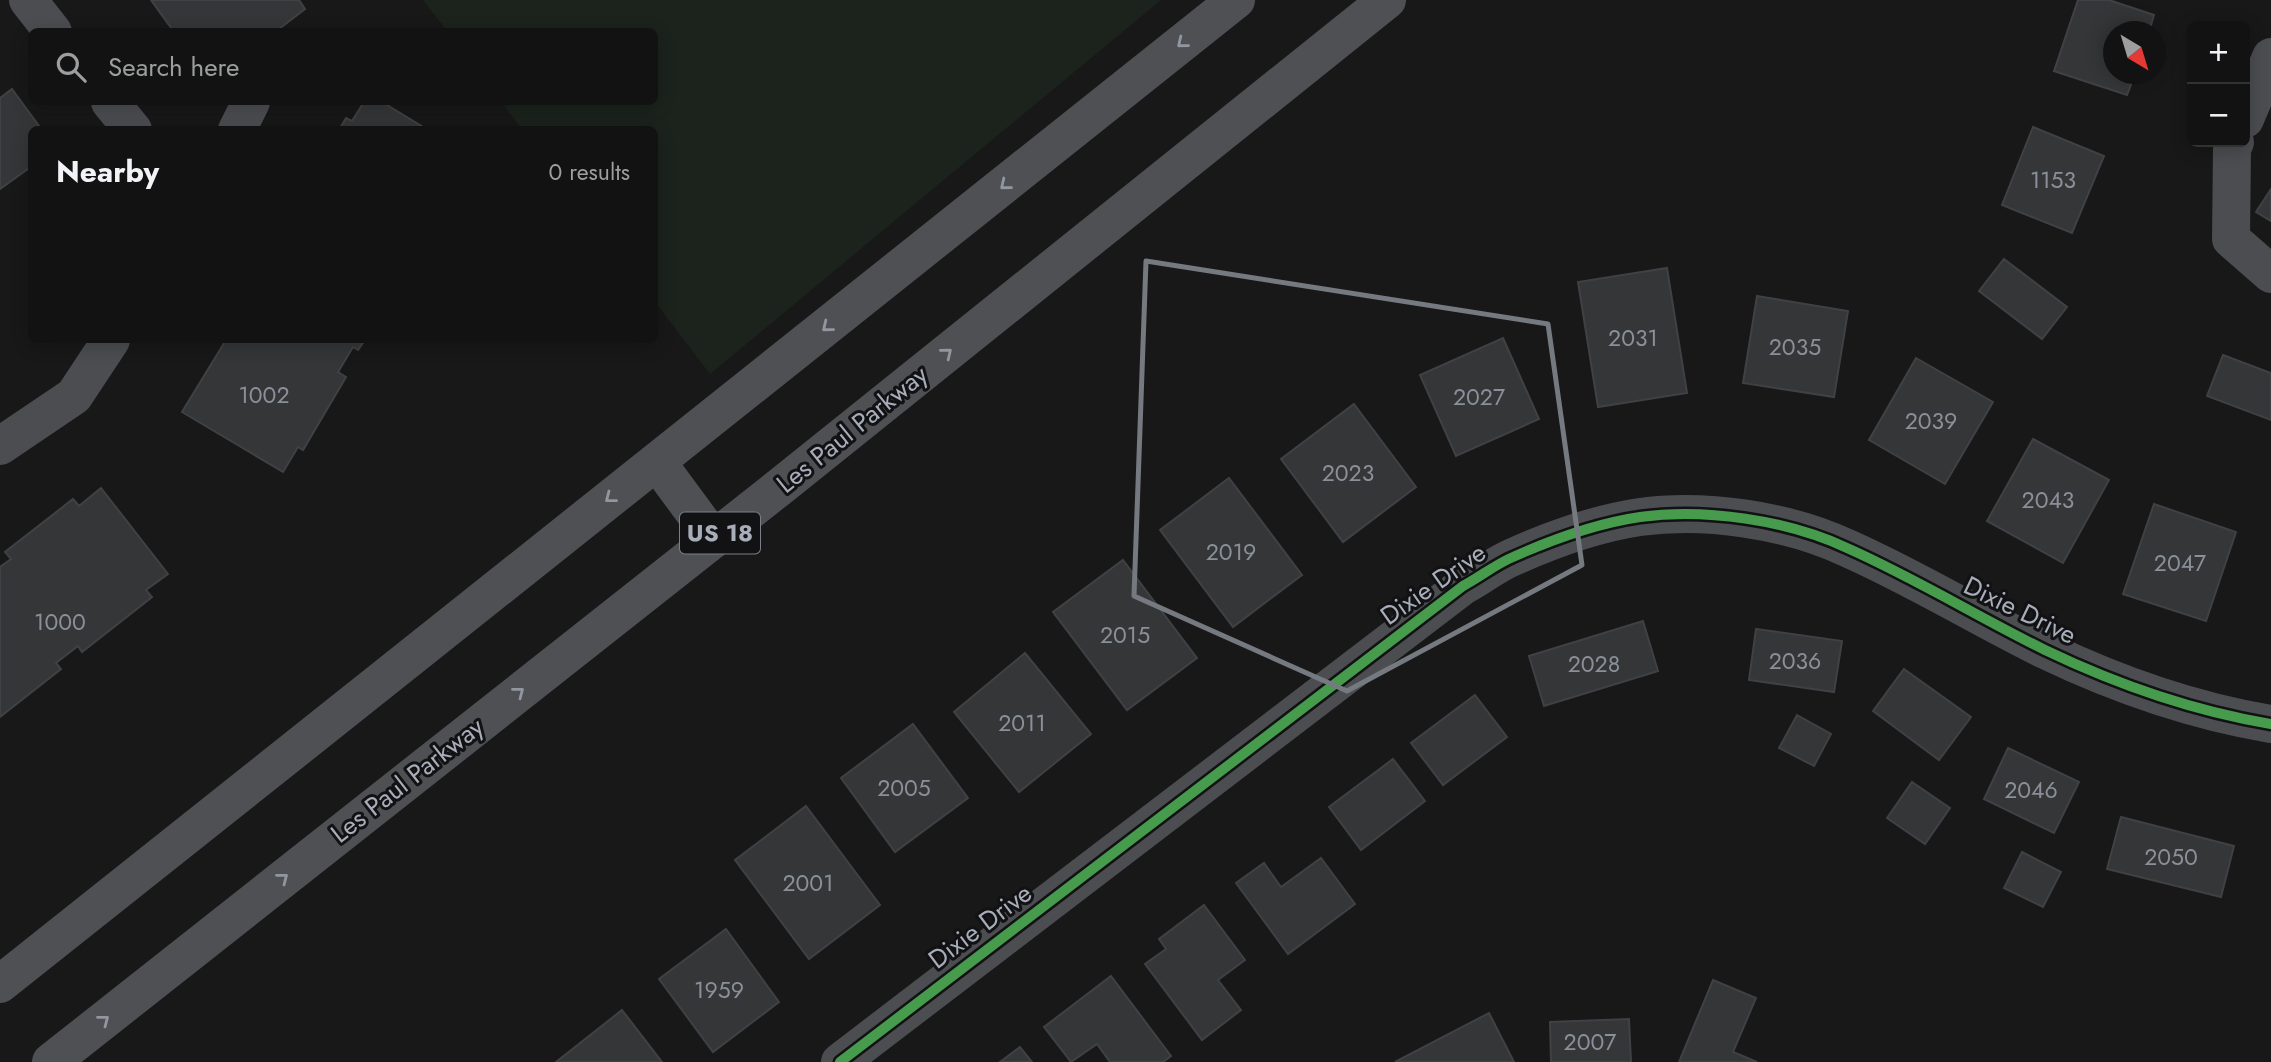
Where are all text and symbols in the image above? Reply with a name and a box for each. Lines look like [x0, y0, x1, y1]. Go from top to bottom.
north arrow [2103, 21, 2166, 84]
map controls [2187, 21, 2250, 147]
button: + [2187, 21, 2250, 84]
search box [28, 28, 658, 105]
one-way arrow [1178, 34, 1190, 47]
icon: search [52, 48, 90, 86]
text: Search here [108, 48, 240, 86]
button: − [2187, 84, 2250, 147]
text: Nearby [56, 150, 159, 193]
text: 0 results [548, 155, 630, 189]
house number: 1153 [2030, 163, 2076, 197]
one-way arrow [1000, 177, 1013, 189]
one-way arrow [823, 319, 836, 331]
house number: 2031 [1608, 321, 1658, 355]
house number: 2035 [1769, 330, 1821, 364]
one-way arrow [938, 349, 951, 361]
street label: Les Paul Parkway [768, 356, 936, 502]
house number: 1002 [238, 378, 290, 412]
house number: 2027 [1453, 380, 1505, 414]
house number: 2039 [1905, 404, 1957, 438]
house number: 2023 [1322, 456, 1374, 490]
house number: 2043 [2022, 483, 2074, 517]
one-way arrow [605, 490, 618, 503]
road number: US 18 [680, 512, 760, 554]
street label: Dixie Drive [1372, 534, 1494, 634]
house number: 2019 [1206, 535, 1256, 569]
house number: 2047 [2154, 546, 2206, 580]
street label: Dixie Drive [1957, 566, 2083, 654]
house number: 1000 [34, 605, 86, 639]
house number: 2015 [1100, 618, 1150, 652]
house number: 2036 [1769, 644, 1821, 678]
house number: 2028 [1568, 647, 1620, 681]
one-way arrow [511, 687, 523, 700]
house number: 2011 [998, 706, 1046, 740]
street label: Les Paul Parkway [322, 708, 492, 852]
house number: 2005 [877, 771, 931, 805]
house number: 2046 [2004, 773, 2058, 807]
house number: 2050 [2144, 840, 2198, 874]
house number: 2001 [782, 866, 834, 900]
one-way arrow [275, 874, 287, 887]
street label: Dixie Drive [920, 874, 1040, 978]
house number: 1959 [694, 973, 744, 1007]
one-way arrow [97, 1015, 109, 1028]
house number: 2007 [1564, 1025, 1616, 1059]

